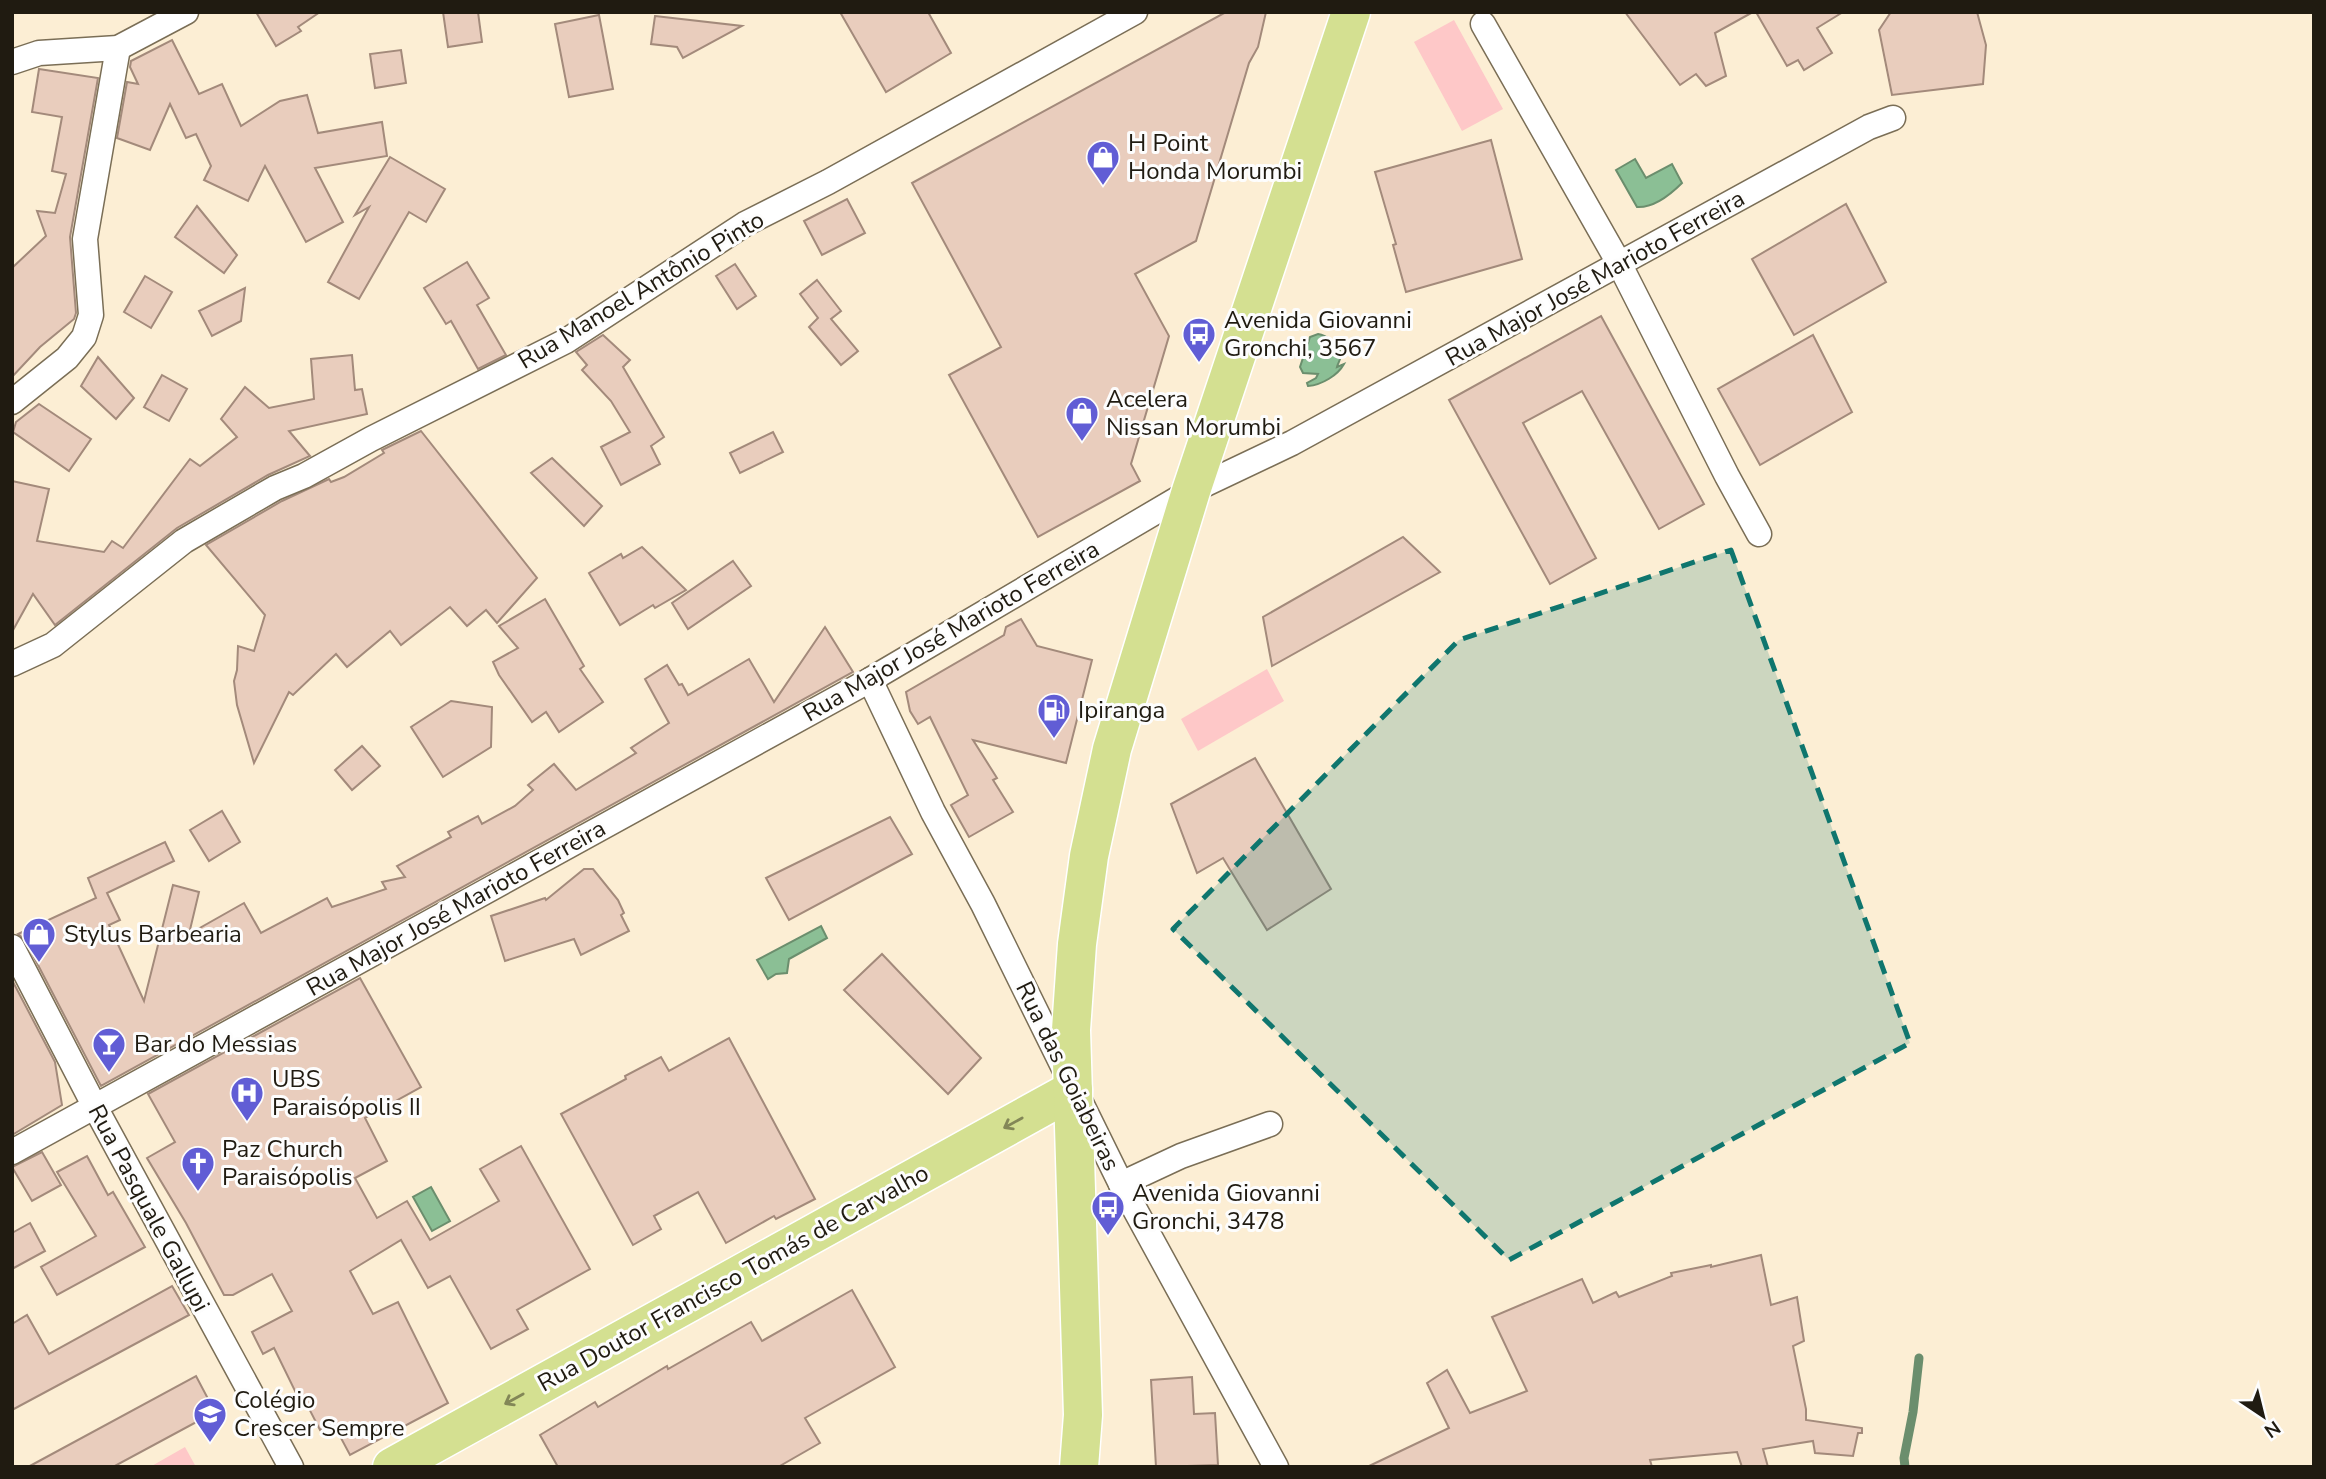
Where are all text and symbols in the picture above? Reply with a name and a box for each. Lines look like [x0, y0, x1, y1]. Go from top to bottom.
place label: H Point Honda Morumbi [1128, 127, 1302, 187]
shop icon: H Point Honda Morumbi [1084, 138, 1122, 187]
street label: Rua Major José Marioto Ferreira [1440, 182, 1750, 374]
street label: Rua Manoel Antônio Pinto [512, 204, 770, 376]
place label: Avenida Giovanni Gronchi, 3567 [1224, 304, 1412, 364]
bus stop icon: Avenida Giovanni Gronchi, 3567 [1180, 315, 1218, 364]
place label: Acelera Nissan Morumbi [1106, 383, 1281, 443]
shop icon: Acelera Nissan Morumbi [1063, 394, 1101, 443]
street label: Rua Major José Marioto Ferreira [797, 533, 1105, 729]
fuel station icon: Ipiranga [1035, 691, 1073, 740]
place label: Ipiranga [1078, 694, 1165, 726]
street label: Rua Major José Marioto Ferreira [301, 812, 611, 1004]
shop icon: Stylus Barbearia [20, 915, 58, 964]
place label: Stylus Barbearia [64, 918, 242, 950]
street label: Rua das Goiabeiras [1008, 976, 1128, 1176]
bar icon: Bar do Messias [90, 1025, 128, 1074]
place label: Bar do Messias [134, 1028, 297, 1060]
place label: UBS Paraisópolis II [272, 1063, 421, 1123]
hospital icon: UBS Paraisópolis II [228, 1074, 266, 1123]
street label: Rua Pasquale Gallupi [81, 1099, 217, 1317]
one-way arrow [1003, 1117, 1024, 1130]
place label: Paz Church Paraisópolis [222, 1133, 353, 1193]
church icon: Paz Church Paraisópolis [179, 1144, 217, 1193]
street label: Rua Doutor Francisco Tomás de Carvalho [532, 1157, 934, 1399]
place label: Avenida Giovanni Gronchi, 3478 [1132, 1177, 1320, 1237]
bus stop icon: Avenida Giovanni Gronchi, 3478 [1089, 1188, 1127, 1237]
north arrow [2228, 1381, 2298, 1451]
place label: Colégio Crescer Sempre [234, 1384, 405, 1444]
one-way arrow [504, 1393, 525, 1406]
school or university icon: Colégio Crescer Sempre [191, 1395, 229, 1444]
text: N [2259, 1414, 2285, 1444]

